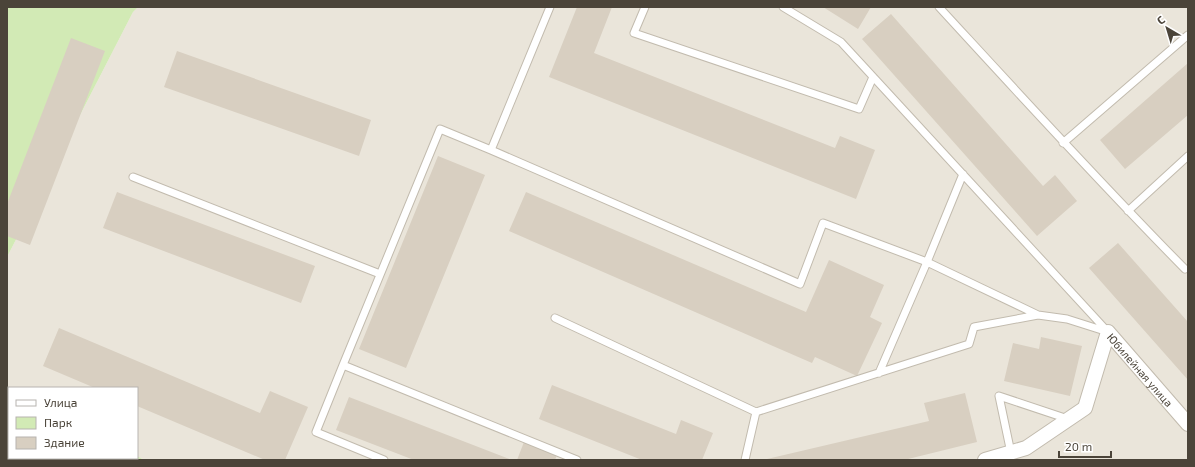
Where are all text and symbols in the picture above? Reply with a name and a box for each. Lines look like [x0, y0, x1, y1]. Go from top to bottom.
north arrow [1147, 8, 1187, 48]
text: С [1154, 12, 1168, 27]
street label: Юбилейная улица [1105, 330, 1176, 409]
legend [8, 387, 138, 459]
text: Улица [44, 395, 77, 409]
text: Парк [44, 415, 73, 429]
scale bar [1059, 433, 1111, 459]
text: Здание [44, 435, 85, 449]
text: 20 m [1065, 439, 1092, 453]

